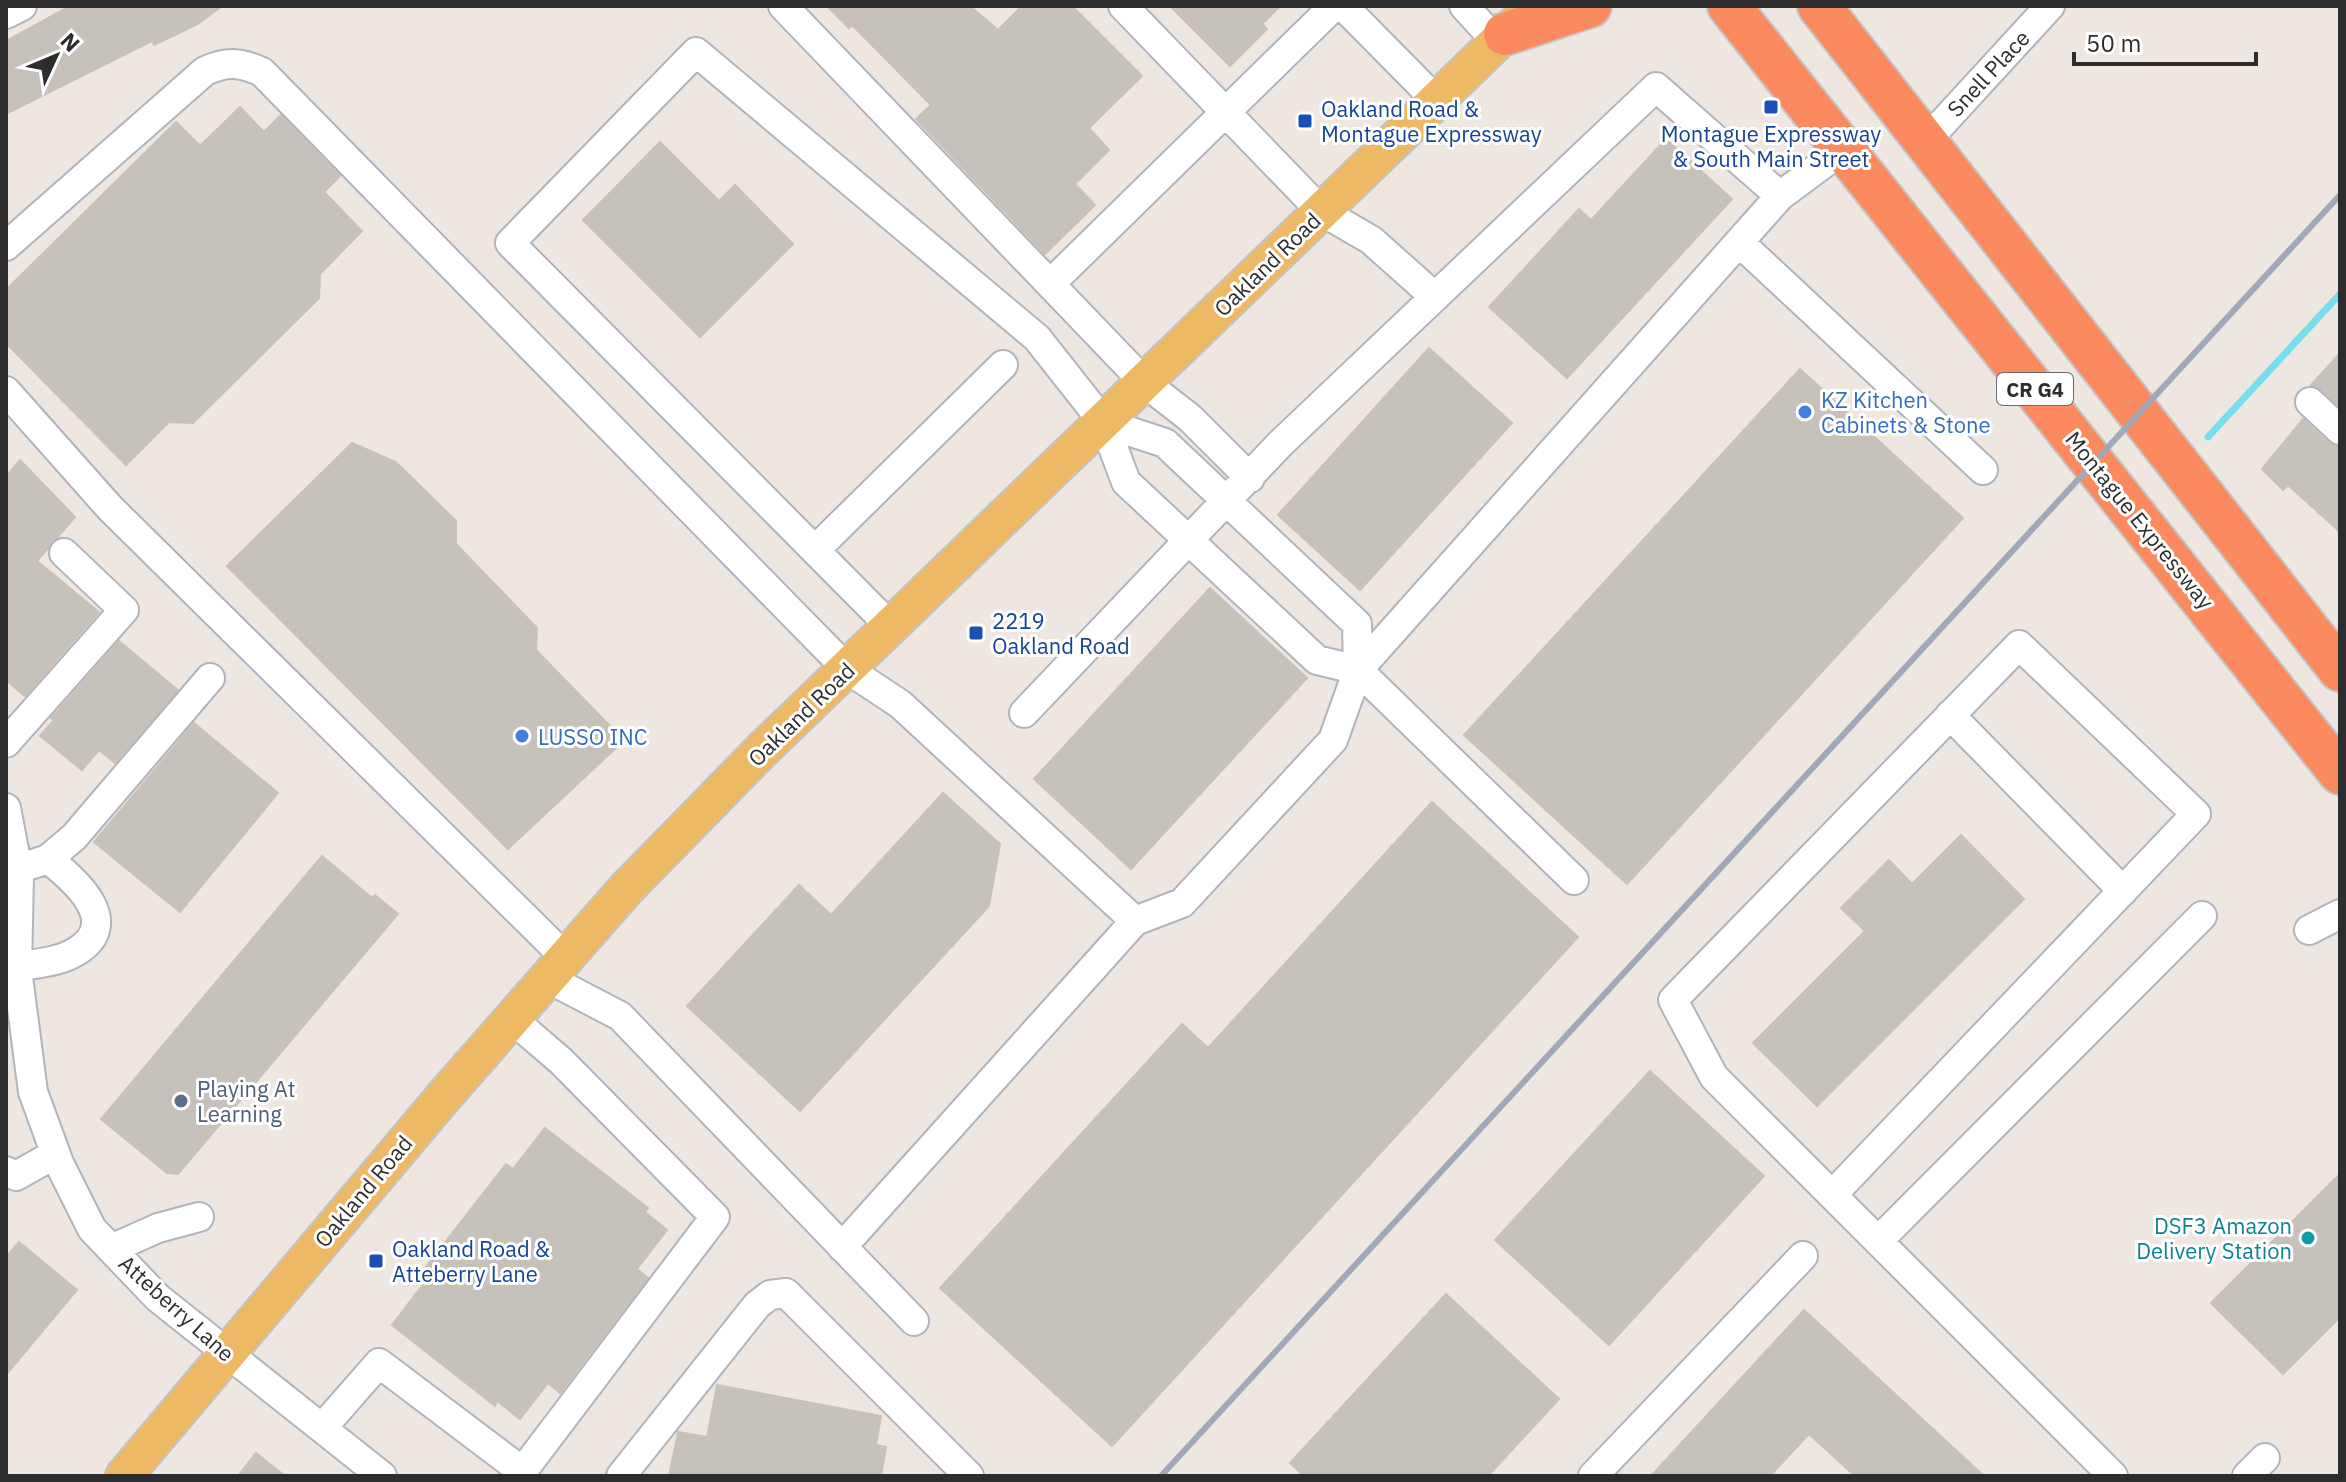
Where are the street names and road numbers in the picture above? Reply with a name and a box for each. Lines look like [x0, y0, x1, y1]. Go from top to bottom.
street label: Snell Place [1940, 23, 2036, 123]
street label: Oakland Road [1207, 206, 1327, 322]
road number: CR G4 [1997, 373, 2073, 405]
street label: Montague Expressway [2059, 425, 2221, 615]
street label: Oakland Road [741, 656, 861, 772]
street label: Oakland Road [308, 1129, 418, 1253]
street label: Atteberry Lane [113, 1248, 241, 1368]

